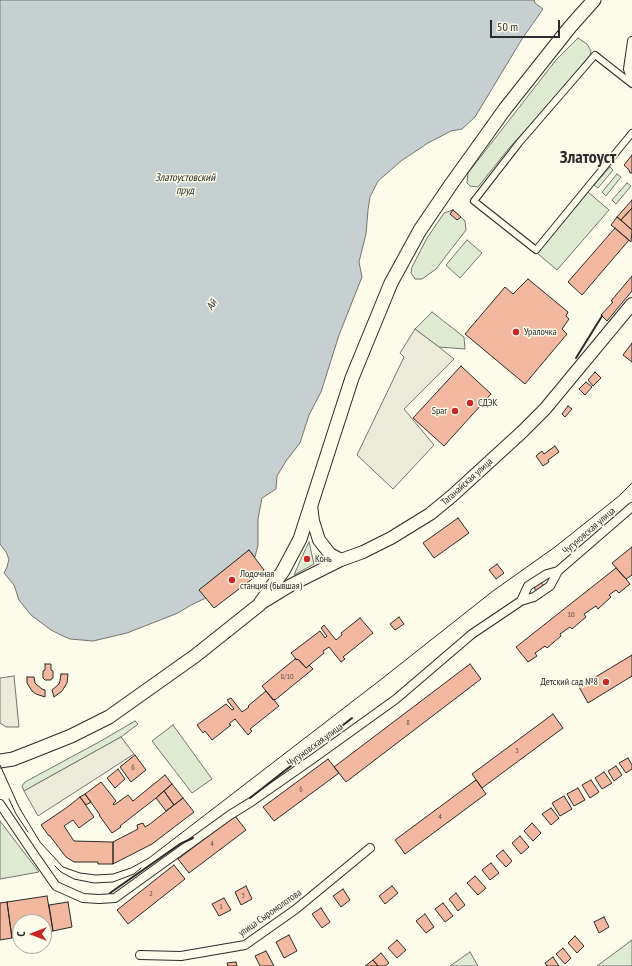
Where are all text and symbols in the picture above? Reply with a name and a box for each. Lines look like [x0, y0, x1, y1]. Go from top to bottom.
scale bar [492, 12, 562, 38]
text: 50 m [497, 19, 518, 34]
district label: Златоуст [560, 147, 616, 169]
water label: Златоустовский пруд [155, 171, 215, 197]
water label: Ай [204, 297, 220, 313]
place label: Уралочка [524, 326, 557, 338]
marker: Уралочка [511, 327, 521, 337]
place label: СДЭК [478, 397, 497, 409]
marker: СДЭК [465, 398, 475, 408]
place label: Spar [432, 405, 447, 417]
marker: Spar [450, 406, 460, 416]
street label: Таганайская улица [439, 456, 495, 508]
street label: Чугуновская улица [560, 505, 618, 557]
place label: Конь [315, 553, 332, 565]
marker: Конь [302, 554, 312, 564]
place label: Лодочная станция (бывшая) [240, 568, 302, 592]
marker: Лодочная станция (бывшая) [227, 575, 237, 585]
house number: 10 [567, 610, 575, 620]
house number: 8/10 [280, 672, 294, 682]
place label: Детский сад №8 [540, 676, 598, 688]
marker: Детский сад №8 [601, 677, 611, 687]
house number: 8 [406, 718, 410, 728]
street label: Чугуновская улица [285, 721, 345, 769]
house number: 5 [515, 746, 519, 756]
house number: 6 [131, 763, 135, 773]
house number: 6 [299, 785, 303, 795]
house number: 4 [438, 812, 442, 822]
house number: 4 [210, 839, 214, 849]
street label: улица Сыромолотова [236, 887, 304, 939]
house number: 2 [149, 889, 153, 899]
house number: 3 [241, 891, 245, 901]
house number: 1 [219, 902, 223, 912]
north arrow [12, 914, 52, 954]
text: С [14, 931, 28, 937]

